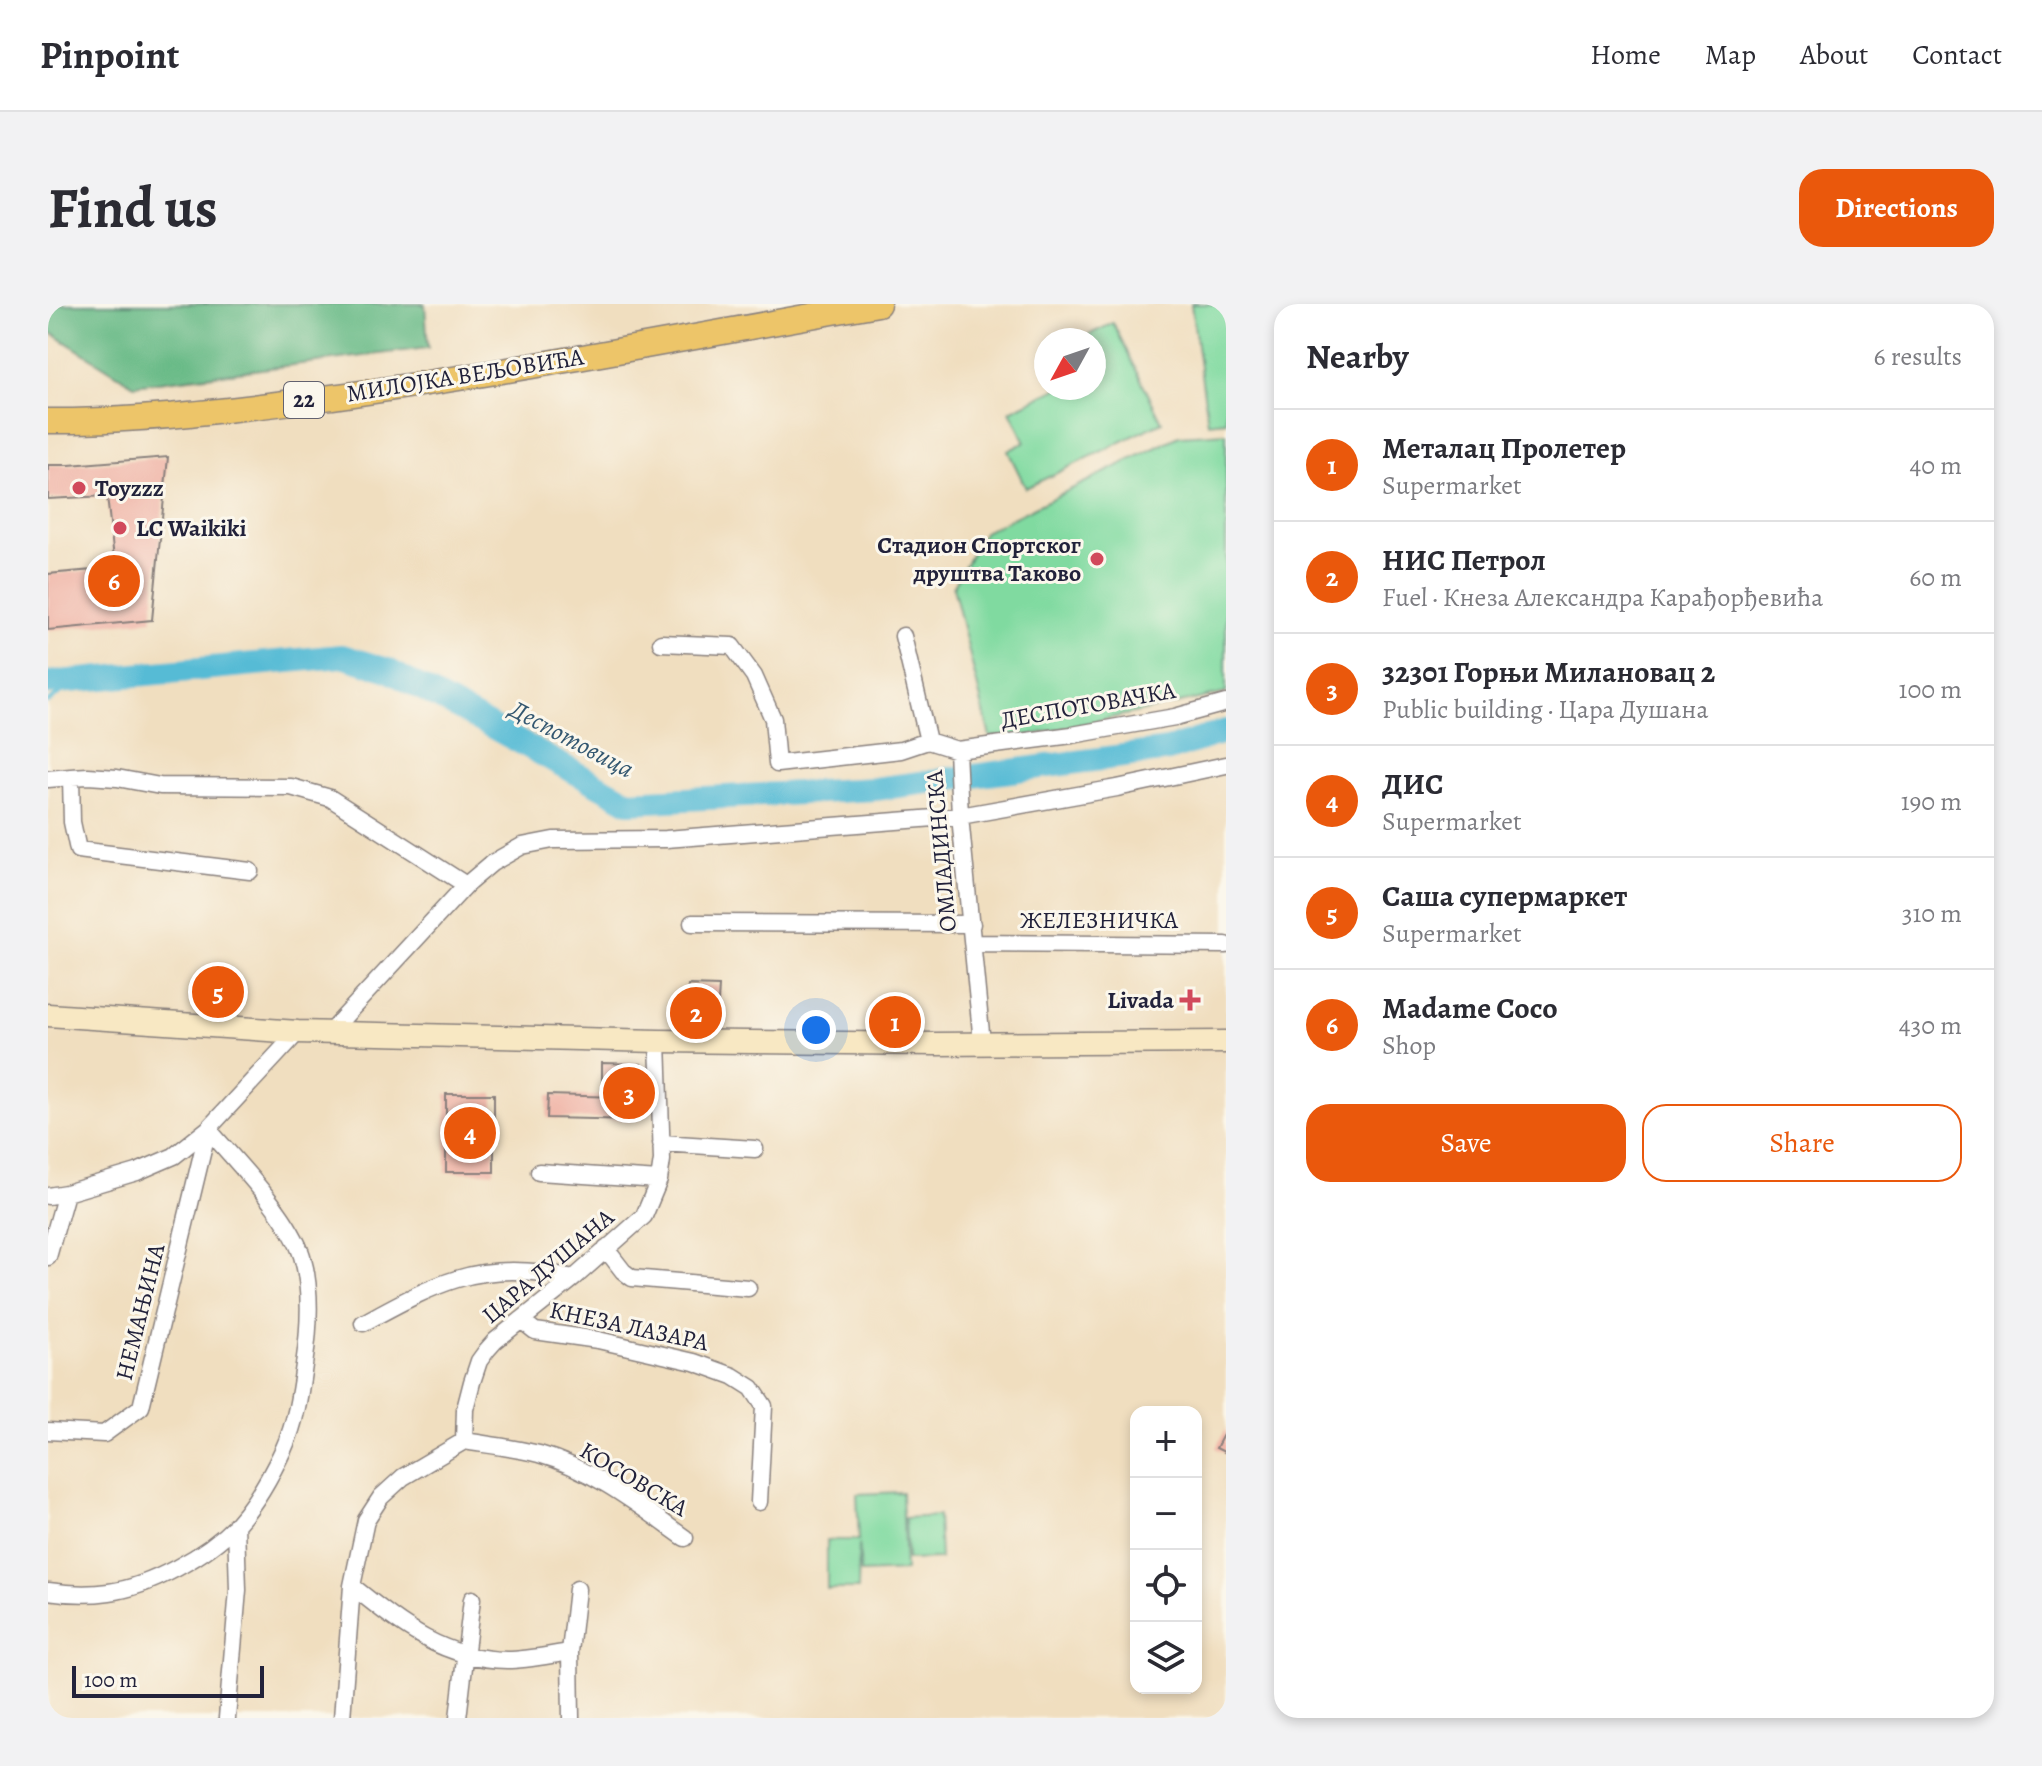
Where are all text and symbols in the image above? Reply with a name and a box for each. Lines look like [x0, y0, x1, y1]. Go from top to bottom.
text: Pinpoint [40, 29, 179, 81]
text: Home [1590, 36, 1661, 74]
text: Map [1705, 36, 1756, 74]
text: About [1800, 36, 1868, 74]
text: Contact [1912, 36, 2002, 74]
button: Directions [1799, 169, 1994, 247]
text: Find us [48, 170, 218, 246]
north arrow [1034, 328, 1106, 400]
text: Nearby [1306, 333, 1409, 380]
text: 6 results [1874, 339, 1962, 374]
street label: МИЛОЈКА ВЕЉОВИЋА [344, 340, 587, 410]
road number: 22 [284, 382, 324, 418]
text: Металац Пролетер [1382, 428, 1626, 468]
text: 1 [1327, 448, 1337, 483]
text: 40 m [1910, 448, 1962, 483]
text: Supermarket [1382, 468, 1522, 503]
place label: Toyzzz [95, 472, 164, 504]
marker: Toyzzz [70, 479, 88, 497]
place label: LC Waikiki [136, 512, 247, 544]
marker: LC Waikiki [111, 519, 129, 537]
place label: Стадион Спортског друштва Таково [877, 529, 1082, 589]
text: НИС Петрол [1382, 540, 1546, 580]
marker: Стадион Спортског друштва Таково [1088, 550, 1106, 568]
pin: 6 [88, 551, 140, 611]
text: 2 [1326, 560, 1338, 595]
text: 60 m [1909, 560, 1962, 595]
text: Fuel · Кнеза Александра Карађорђевића [1382, 580, 1823, 615]
text: 32301 Горњи Милановац 2 [1382, 652, 1715, 692]
text: 3 [1326, 672, 1338, 707]
text: 100 m [1899, 672, 1962, 707]
street label: ДЕСПОТОВАЧКА [998, 674, 1179, 736]
water label: Деспотовица [502, 691, 640, 786]
text: Public building · Цара Душана [1382, 692, 1708, 727]
text: ДИС [1382, 764, 1444, 804]
street label: ОМЛАДИНСКА [918, 768, 964, 933]
text: 4 [1326, 784, 1338, 819]
text: 190 m [1901, 784, 1962, 819]
text: Supermarket [1382, 804, 1522, 839]
text: Саша супермаркет [1382, 876, 1628, 916]
text: 5 [1326, 896, 1338, 931]
text: 310 m [1902, 896, 1962, 931]
street label: ЖЕЛЕЗНИЧКА [1020, 904, 1179, 936]
text: Supermarket [1382, 916, 1522, 951]
pin: 5 [192, 962, 244, 1022]
pin: 2 [670, 983, 722, 1043]
place label: Livada [1107, 984, 1174, 1016]
text: Madame Coco [1382, 988, 1558, 1028]
marker: Livada [1181, 991, 1199, 1009]
pin: 1 [869, 992, 921, 1052]
text: 6 [1326, 1008, 1338, 1043]
text: 430 m [1899, 1008, 1962, 1043]
your location [796, 1010, 836, 1050]
text: Shop [1382, 1028, 1436, 1063]
pin: 3 [603, 1063, 655, 1123]
pin: 4 [444, 1103, 496, 1163]
button: Save [1306, 1104, 1626, 1182]
button: Share [1642, 1104, 1962, 1182]
street label: ЦАРА ДУШАНА [475, 1201, 621, 1331]
street label: НЕМАЊИНА [108, 1239, 173, 1384]
street label: КНЕЗА ЛАЗАРА [547, 1294, 712, 1359]
map controls [1130, 1406, 1202, 1694]
button: + [1130, 1406, 1202, 1478]
street label: КОСОВСКА [574, 1434, 695, 1524]
button: − [1130, 1478, 1202, 1550]
button: locate [1130, 1550, 1202, 1622]
button: layers [1130, 1622, 1202, 1694]
scale bar [72, 1662, 264, 1698]
text: 100 m [84, 1665, 138, 1695]

